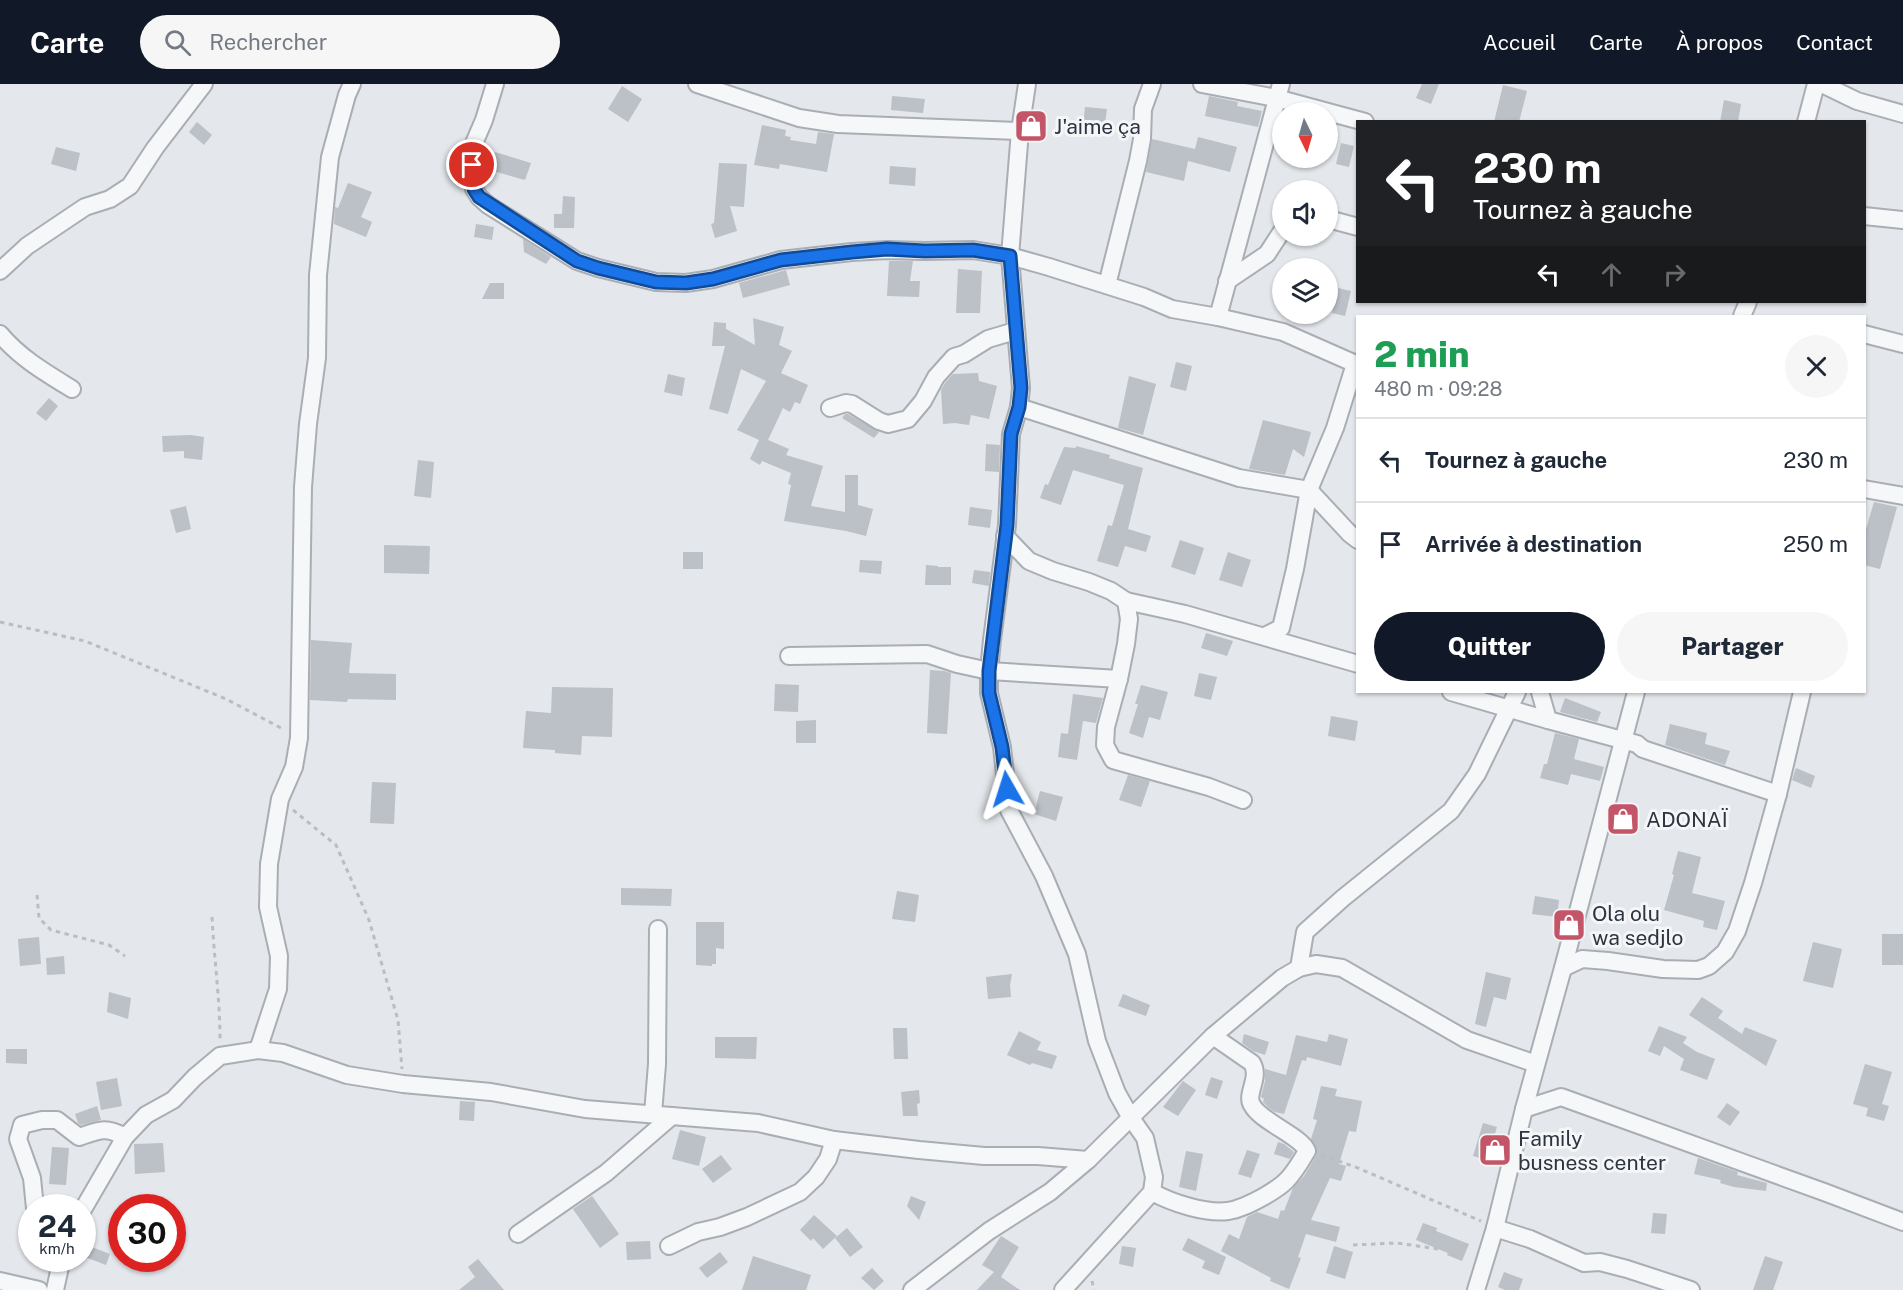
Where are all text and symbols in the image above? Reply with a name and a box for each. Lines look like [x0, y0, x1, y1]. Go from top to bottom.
search box [140, 15, 560, 69]
text: Carte [30, 26, 104, 59]
icon: search [161, 26, 194, 59]
text: Rechercher [209, 29, 327, 55]
text: Accueil [1483, 30, 1556, 55]
text: Carte [1589, 30, 1643, 55]
text: À propos [1676, 30, 1763, 55]
text: Contact [1796, 30, 1873, 55]
north arrow [1272, 102, 1338, 168]
map controls [1272, 102, 1338, 324]
shop icon: J'aime ça [1013, 108, 1049, 144]
place label: J'aime ça [1054, 114, 1141, 139]
pin [446, 139, 497, 190]
text: 230 m [1473, 143, 1602, 192]
icon: left [1374, 144, 1452, 222]
icon: arrive [455, 148, 488, 181]
button: sound [1272, 180, 1338, 246]
text: Tournez à gauche [1473, 193, 1693, 225]
button: layers [1272, 258, 1338, 324]
icon: left [1532, 258, 1565, 291]
icon: ahead [1595, 258, 1628, 291]
icon: right [1658, 258, 1691, 291]
text: 2 min [1374, 333, 1470, 375]
button: close [1785, 335, 1848, 398]
text: 480 m · 09:28 [1374, 377, 1502, 401]
icon: left [1374, 444, 1407, 477]
text: Tournez à gauche [1425, 447, 1607, 473]
text: 230 m [1783, 447, 1848, 473]
icon: arrive [1374, 528, 1407, 561]
text: Arrivée à destination [1425, 531, 1642, 557]
text: 250 m [1783, 531, 1848, 557]
button: Quitter [1374, 612, 1605, 681]
button: Partager [1617, 612, 1848, 681]
position arrow [975, 757, 1039, 821]
shop icon: ADONAÏ [1605, 801, 1641, 837]
place label: ADONAÏ [1646, 807, 1728, 832]
place label: Ola olu wa sedjlo [1592, 901, 1683, 950]
shop icon: Ola olu wa sedjlo [1551, 907, 1587, 943]
place label: Family busness center [1518, 1126, 1666, 1175]
shop icon: Family busness center [1477, 1132, 1513, 1168]
speed limit sign: 30 [108, 1194, 186, 1272]
text: 24 [38, 1208, 76, 1244]
text: km/h [39, 1240, 75, 1257]

